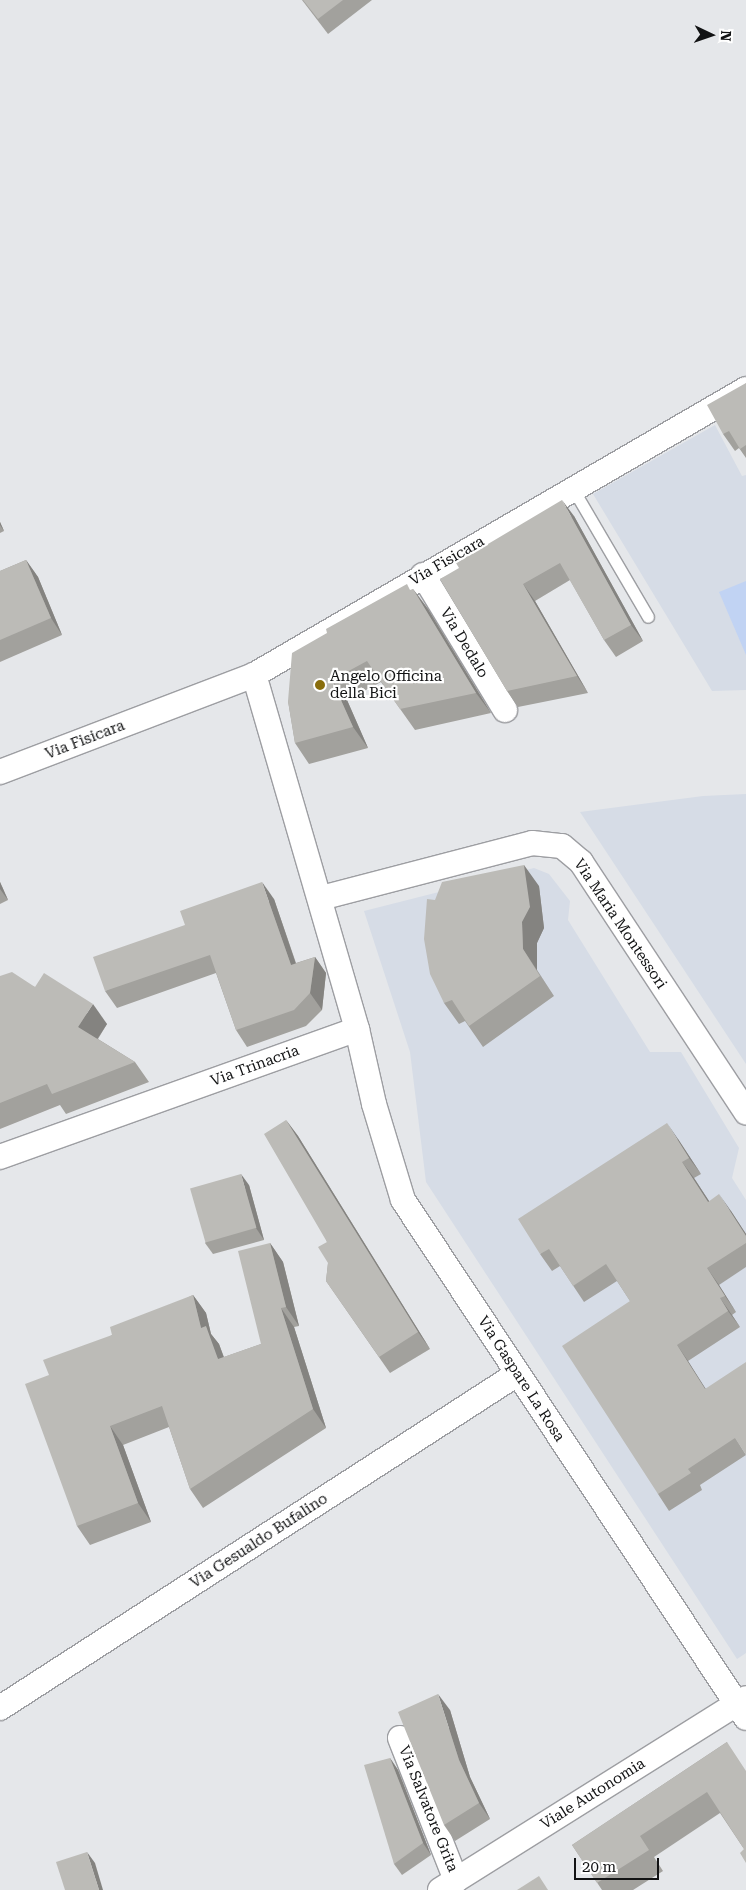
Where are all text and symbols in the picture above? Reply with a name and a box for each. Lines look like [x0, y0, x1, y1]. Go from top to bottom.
north arrow [686, 10, 736, 60]
text: N [718, 30, 734, 42]
street label: Via Fisicara [406, 532, 488, 590]
street label: Via Dedalo [436, 605, 492, 681]
place label: Angelo Officina della Bici [330, 667, 442, 702]
marker: Angelo Officina della Bici [314, 679, 326, 691]
street label: Via Fisicara [43, 717, 127, 763]
street label: Via Maria Montessori [570, 855, 670, 993]
street label: Via Trinacria [208, 1042, 302, 1090]
street label: Via Gaspare La Rosa [474, 1313, 568, 1445]
street label: Via Gesualdo Bufalino [187, 1490, 331, 1592]
street label: Via Salvatore Grita [394, 1743, 462, 1875]
street label: Viale Autonomia [537, 1755, 649, 1833]
scale bar [576, 1848, 661, 1880]
text: 20 m [582, 1858, 616, 1876]

